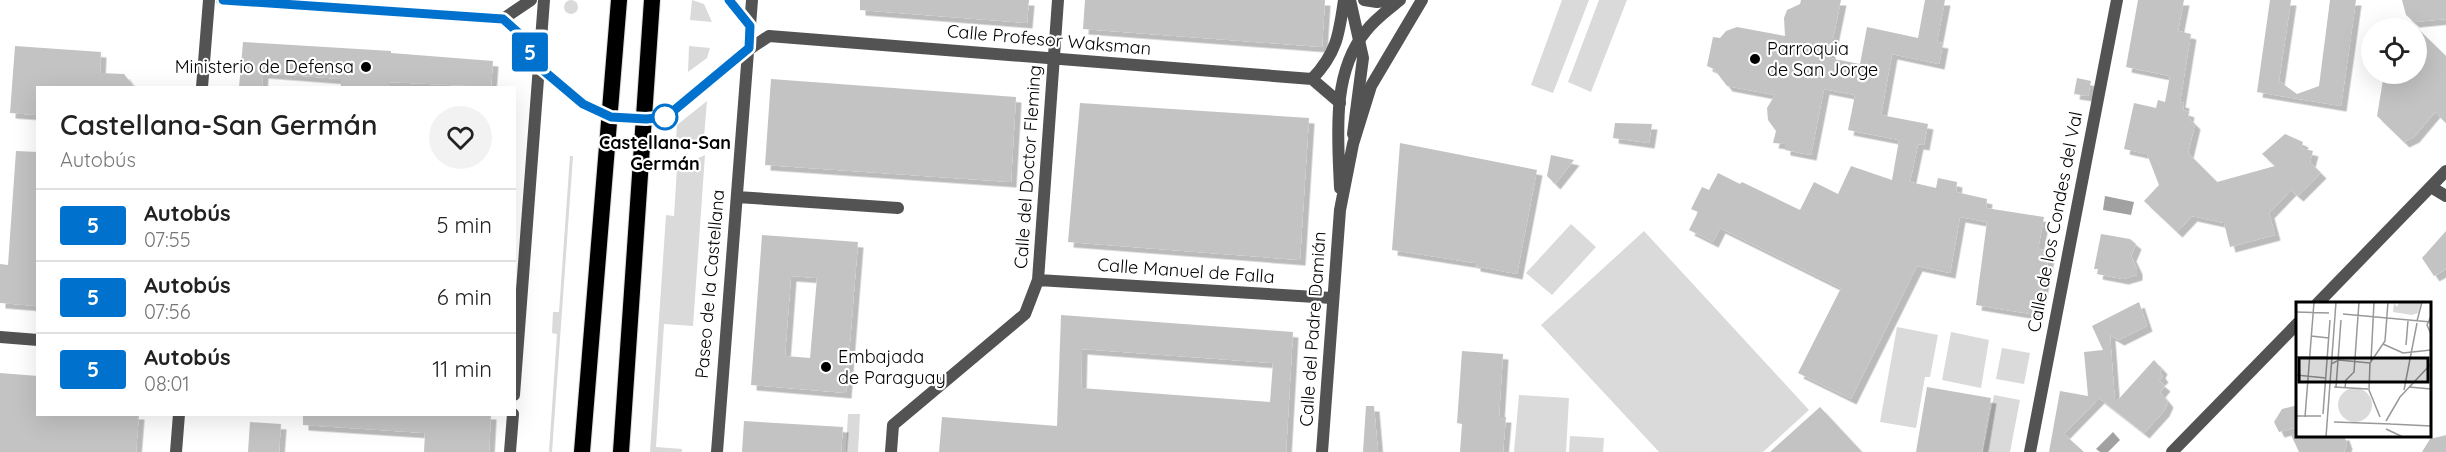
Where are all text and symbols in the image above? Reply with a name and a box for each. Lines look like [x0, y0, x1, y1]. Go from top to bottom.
map controls [2361, 18, 2427, 84]
button: locate [2361, 18, 2427, 84]
street label: Calle Profesor Waksman [946, 19, 1152, 60]
line badge: 5 [510, 32, 550, 72]
place label: Parroquia de San Jorge [1767, 37, 1878, 81]
text: 5 [524, 39, 536, 65]
marker: Parroquia de San Jorge [1748, 52, 1762, 66]
place label: Ministerio de Defensa [175, 55, 354, 78]
marker: Ministerio de Defensa [359, 60, 373, 74]
street label: Calle del Doctor Fleming [1009, 64, 1046, 270]
marker: Castellana-San Germán [652, 104, 678, 130]
button: heart [429, 106, 492, 169]
text: Castellana-San Germán [60, 107, 377, 142]
street label: Calle de los Condes del Val [2022, 110, 2087, 334]
place label: Castellana-San Germán [599, 131, 731, 175]
text: Autobús [60, 147, 136, 172]
street label: Paseo de la Castellana [690, 188, 729, 379]
text: Autobús [144, 199, 231, 227]
text: 5 min [437, 211, 492, 239]
text: 5 [87, 212, 99, 238]
text: 07:55 [144, 227, 191, 252]
street label: Calle del Padre Damián [1294, 231, 1331, 427]
street label: Calle Manuel de Falla [1097, 253, 1275, 288]
text: Autobús [144, 271, 231, 299]
text: 6 min [437, 283, 492, 311]
text: 5 [87, 284, 99, 310]
text: 07:56 [144, 299, 190, 324]
inset map [2296, 302, 2431, 437]
text: Autobús [144, 343, 231, 371]
place label: Embajada de Paraguay [838, 345, 946, 389]
text: 11 min [432, 355, 492, 383]
text: 5 [87, 356, 99, 382]
marker: Embajada de Paraguay [819, 360, 833, 374]
text: 08:01 [144, 371, 190, 396]

